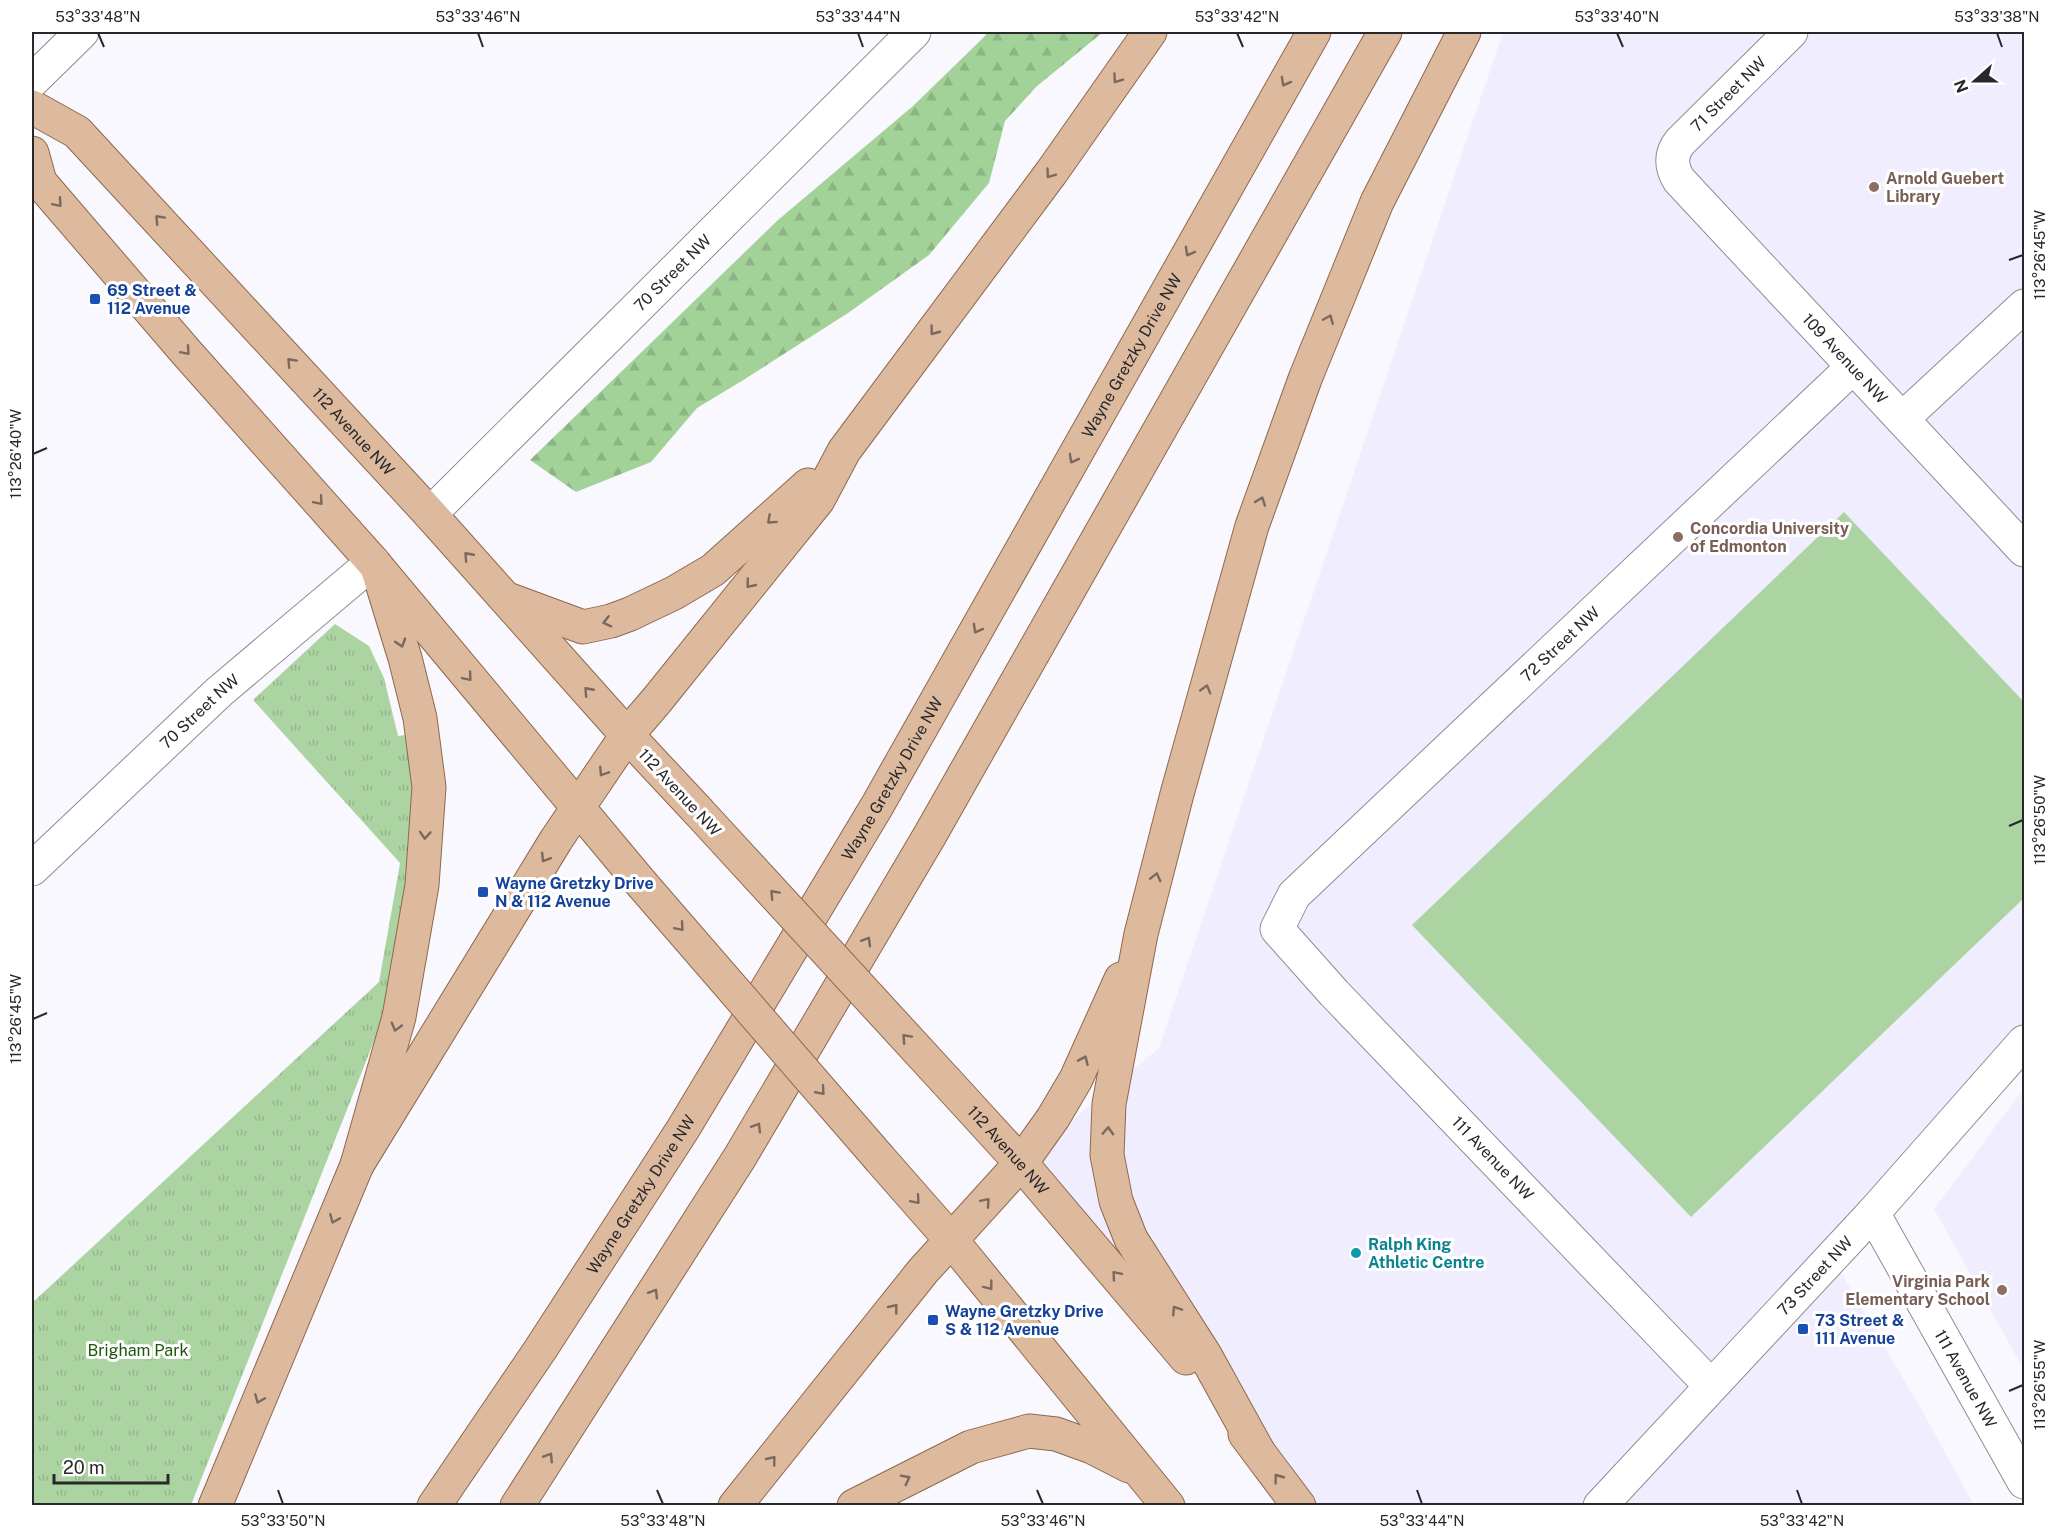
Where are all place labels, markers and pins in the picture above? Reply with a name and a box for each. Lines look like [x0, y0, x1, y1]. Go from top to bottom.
place label: Arnold Guebert Library [1886, 169, 2004, 206]
marker: Arnold Guebert Library [1867, 180, 1881, 194]
place label: 69 Street & 112 Avenue [107, 281, 197, 318]
marker: 69 Street & 112 Avenue [88, 292, 102, 306]
place label: Concordia University of Edmonton [1690, 519, 1849, 556]
marker: Concordia University of Edmonton [1671, 530, 1685, 544]
place label: Wayne Gretzky Drive N & 112 Avenue [495, 874, 654, 911]
marker: Wayne Gretzky Drive N & 112 Avenue [476, 885, 490, 899]
place label: Ralph King Athletic Centre [1368, 1235, 1484, 1272]
marker: Ralph King Athletic Centre [1349, 1246, 1363, 1260]
place label: Virginia Park Elementary School [1845, 1272, 1990, 1309]
marker: Virginia Park Elementary School [1995, 1283, 2009, 1297]
place label: Wayne Gretzky Drive S & 112 Avenue [945, 1302, 1104, 1339]
place label: 73 Street & 111 Avenue [1815, 1311, 1904, 1348]
marker: Wayne Gretzky Drive S & 112 Avenue [926, 1313, 940, 1327]
marker: 73 Street & 111 Avenue [1796, 1322, 1810, 1336]

